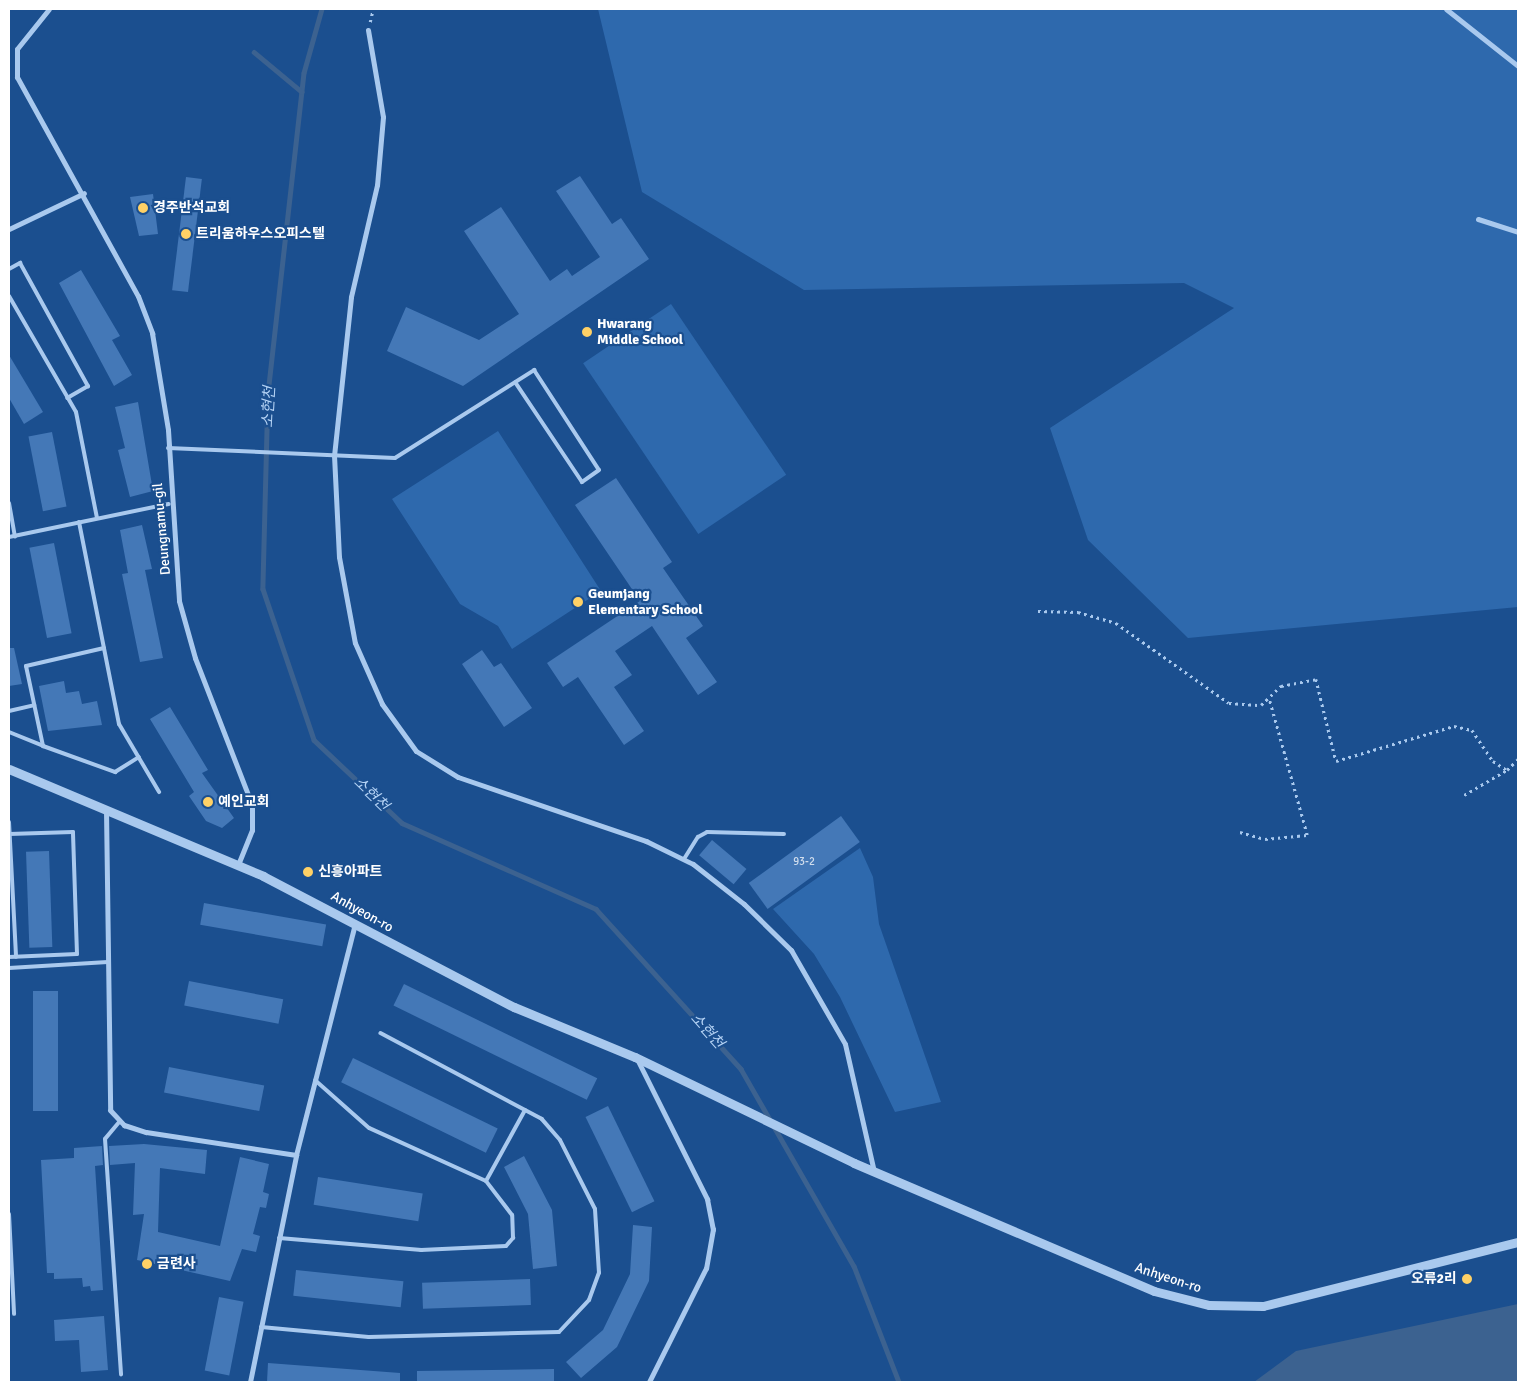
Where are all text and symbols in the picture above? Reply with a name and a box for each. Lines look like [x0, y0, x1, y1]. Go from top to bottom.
place label: 경주반석교회 [153, 200, 230, 216]
marker: 경주반석교회 [137, 202, 149, 214]
place label: 트리움하우스오피스텔 [196, 226, 325, 242]
marker: 트리움하우스오피스텔 [180, 228, 192, 240]
place label: Hwarang Middle School [597, 316, 683, 348]
marker: Hwarang Middle School [581, 326, 593, 338]
water label: 소현천 [259, 386, 279, 428]
street label: Deungnamu-gil [150, 482, 174, 576]
place label: Geumjang Elementary School [588, 586, 703, 618]
marker: Geumjang Elementary School [572, 596, 584, 608]
water label: 소현천 [350, 773, 392, 815]
place label: 예인교회 [218, 794, 270, 810]
marker: 예인교회 [202, 796, 214, 808]
house number: 93-2 [793, 855, 815, 869]
place label: 신흥아파트 [318, 864, 382, 880]
marker: 신흥아파트 [302, 866, 314, 878]
street label: Anhyeon-ro [328, 888, 396, 936]
water label: 소현천 [686, 1010, 728, 1052]
place label: 금련사 [157, 1256, 196, 1272]
marker: 금련사 [141, 1258, 153, 1270]
street label: Anhyeon-ro [1133, 1259, 1203, 1297]
place label: 오류2리 [1411, 1271, 1457, 1287]
marker: 오류2리 [1461, 1273, 1473, 1285]

